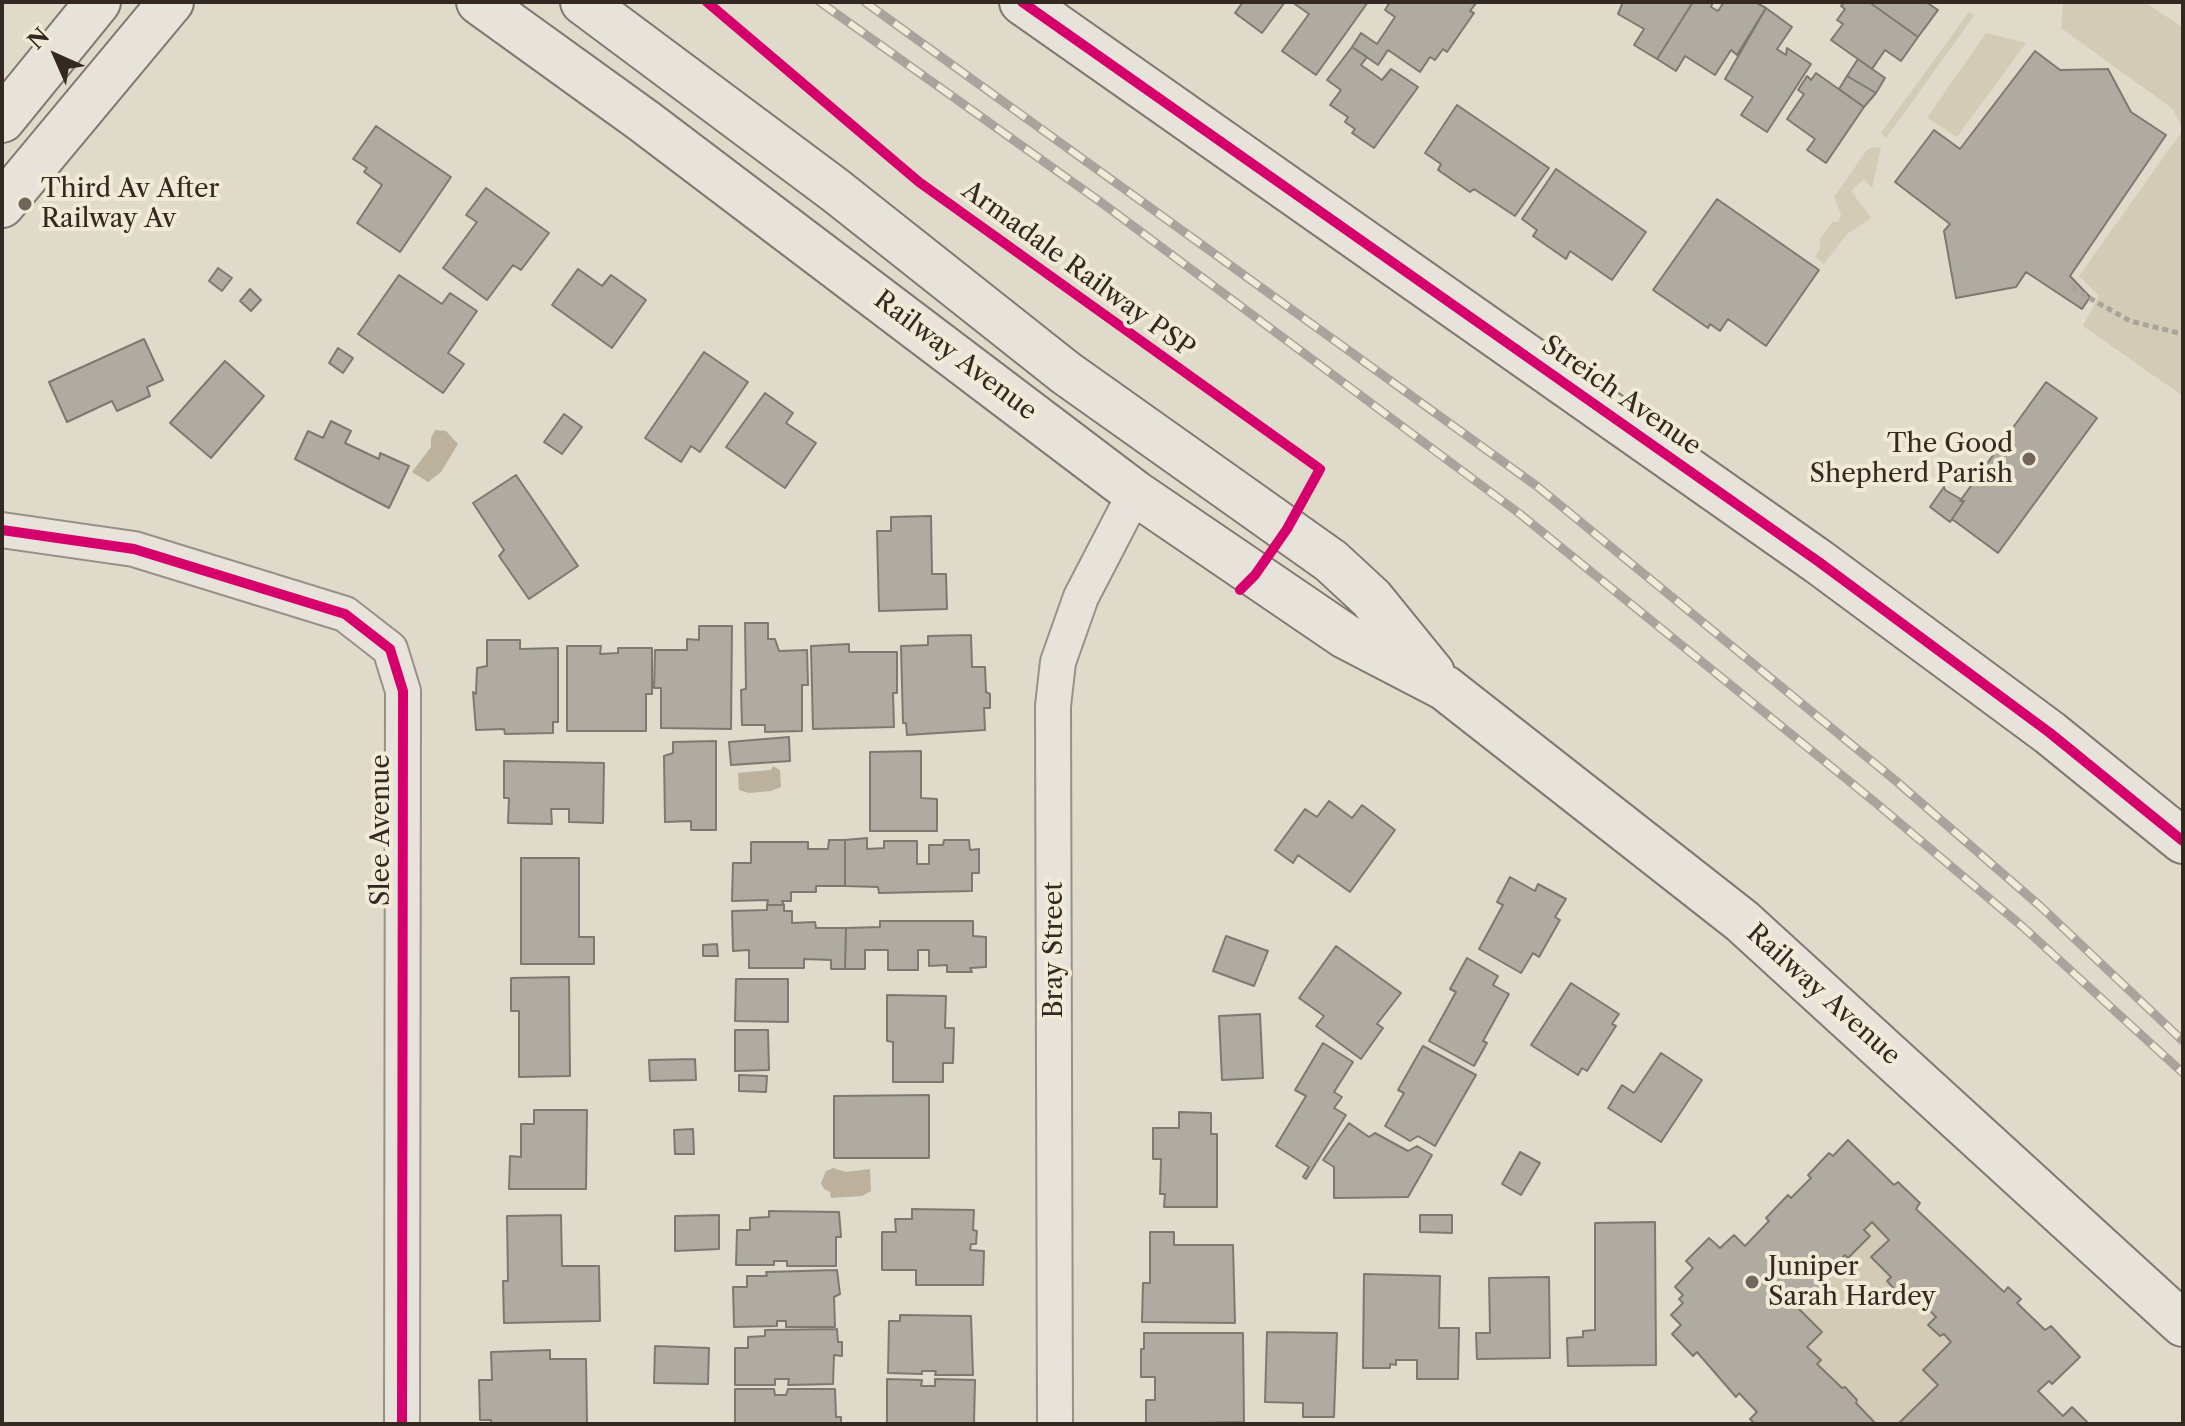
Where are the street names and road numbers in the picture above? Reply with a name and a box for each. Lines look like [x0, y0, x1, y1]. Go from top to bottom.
street label: Armadale Railway PSP [956, 175, 1200, 365]
street label: Railway Avenue [867, 285, 1043, 427]
street label: Streich Avenue [1535, 330, 1707, 462]
street label: Slee Avenue [365, 754, 397, 906]
street label: Bray Street [1038, 881, 1070, 1019]
street label: Railway Avenue [1740, 918, 1906, 1072]

